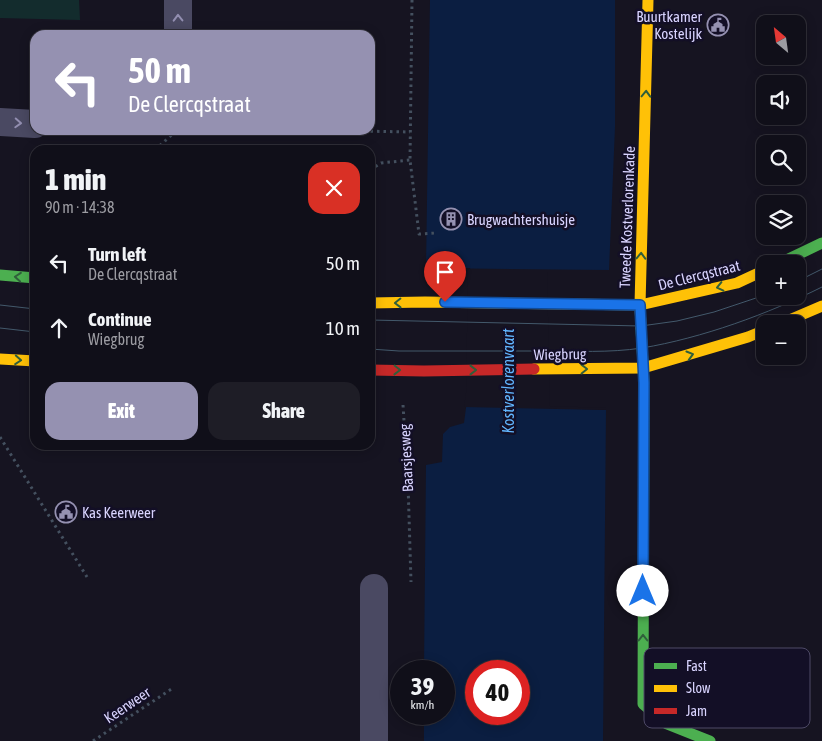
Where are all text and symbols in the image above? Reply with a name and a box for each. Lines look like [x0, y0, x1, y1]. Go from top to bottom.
place label: Buurtkamer Kostelijk [636, 8, 703, 42]
one-way arrow [173, 13, 183, 21]
public building icon: Buurtkamer Kostelijk [706, 13, 730, 37]
north arrow [756, 15, 806, 65]
map controls [756, 15, 806, 365]
icon: left [45, 50, 110, 115]
text: 50 m [128, 50, 191, 90]
button: sound [756, 75, 806, 125]
one-way arrow [640, 90, 651, 98]
text: De Clercqstraat [128, 91, 251, 117]
one-way arrow [14, 117, 22, 128]
button: search [756, 135, 806, 185]
street label: Tweede Kostverlorenkade [616, 146, 638, 288]
text: 1 min [45, 162, 106, 196]
button: close [308, 162, 360, 214]
button: layers [756, 195, 806, 245]
text: 90 m · 14:38 [45, 198, 115, 216]
building icon: Brugwachtershuisje [439, 207, 463, 231]
place label: Brugwachtershuisje [467, 211, 575, 228]
text: Turn left [88, 243, 146, 265]
icon: left [45, 249, 73, 277]
pin [424, 251, 466, 302]
text: 50 m [326, 252, 360, 274]
one-way arrow [636, 252, 646, 260]
button: + [756, 255, 806, 305]
street label: De Clercqstraat [656, 257, 742, 293]
icon: arrive [431, 258, 459, 286]
text: De Clercqstraat [88, 265, 177, 283]
one-way arrow [13, 271, 21, 282]
one-way arrow [715, 281, 724, 292]
one-way arrow [393, 297, 401, 308]
text: Continue [88, 308, 152, 330]
icon: ahead [45, 314, 73, 342]
button: − [756, 315, 806, 365]
text: 10 m [326, 317, 360, 339]
water label: Kostverlorenvaart [499, 328, 517, 433]
text: Wiegbrug [88, 330, 144, 348]
street label: Wiegbrug [533, 345, 587, 363]
one-way arrow [685, 350, 694, 360]
one-way arrow [14, 355, 22, 366]
one-way arrow [580, 364, 588, 374]
one-way arrow [394, 365, 401, 375]
one-way arrow [470, 365, 477, 375]
button: Exit [45, 382, 198, 440]
button: Share [208, 382, 360, 440]
street label: Baarsjesweg [396, 423, 416, 493]
public building icon: Kas Keerweer [54, 500, 78, 524]
place label: Kas Keerweer [82, 504, 156, 521]
position arrow [616, 564, 668, 616]
one-way arrow [638, 633, 648, 641]
legend [644, 648, 810, 728]
text: Fast [686, 658, 707, 674]
speed limit sign: 40 [465, 660, 530, 725]
text: 39 [411, 672, 434, 700]
text: Slow [686, 680, 711, 696]
street label: Keerweer [101, 683, 154, 727]
text: km/h [411, 698, 434, 712]
text: Jam [686, 703, 707, 719]

